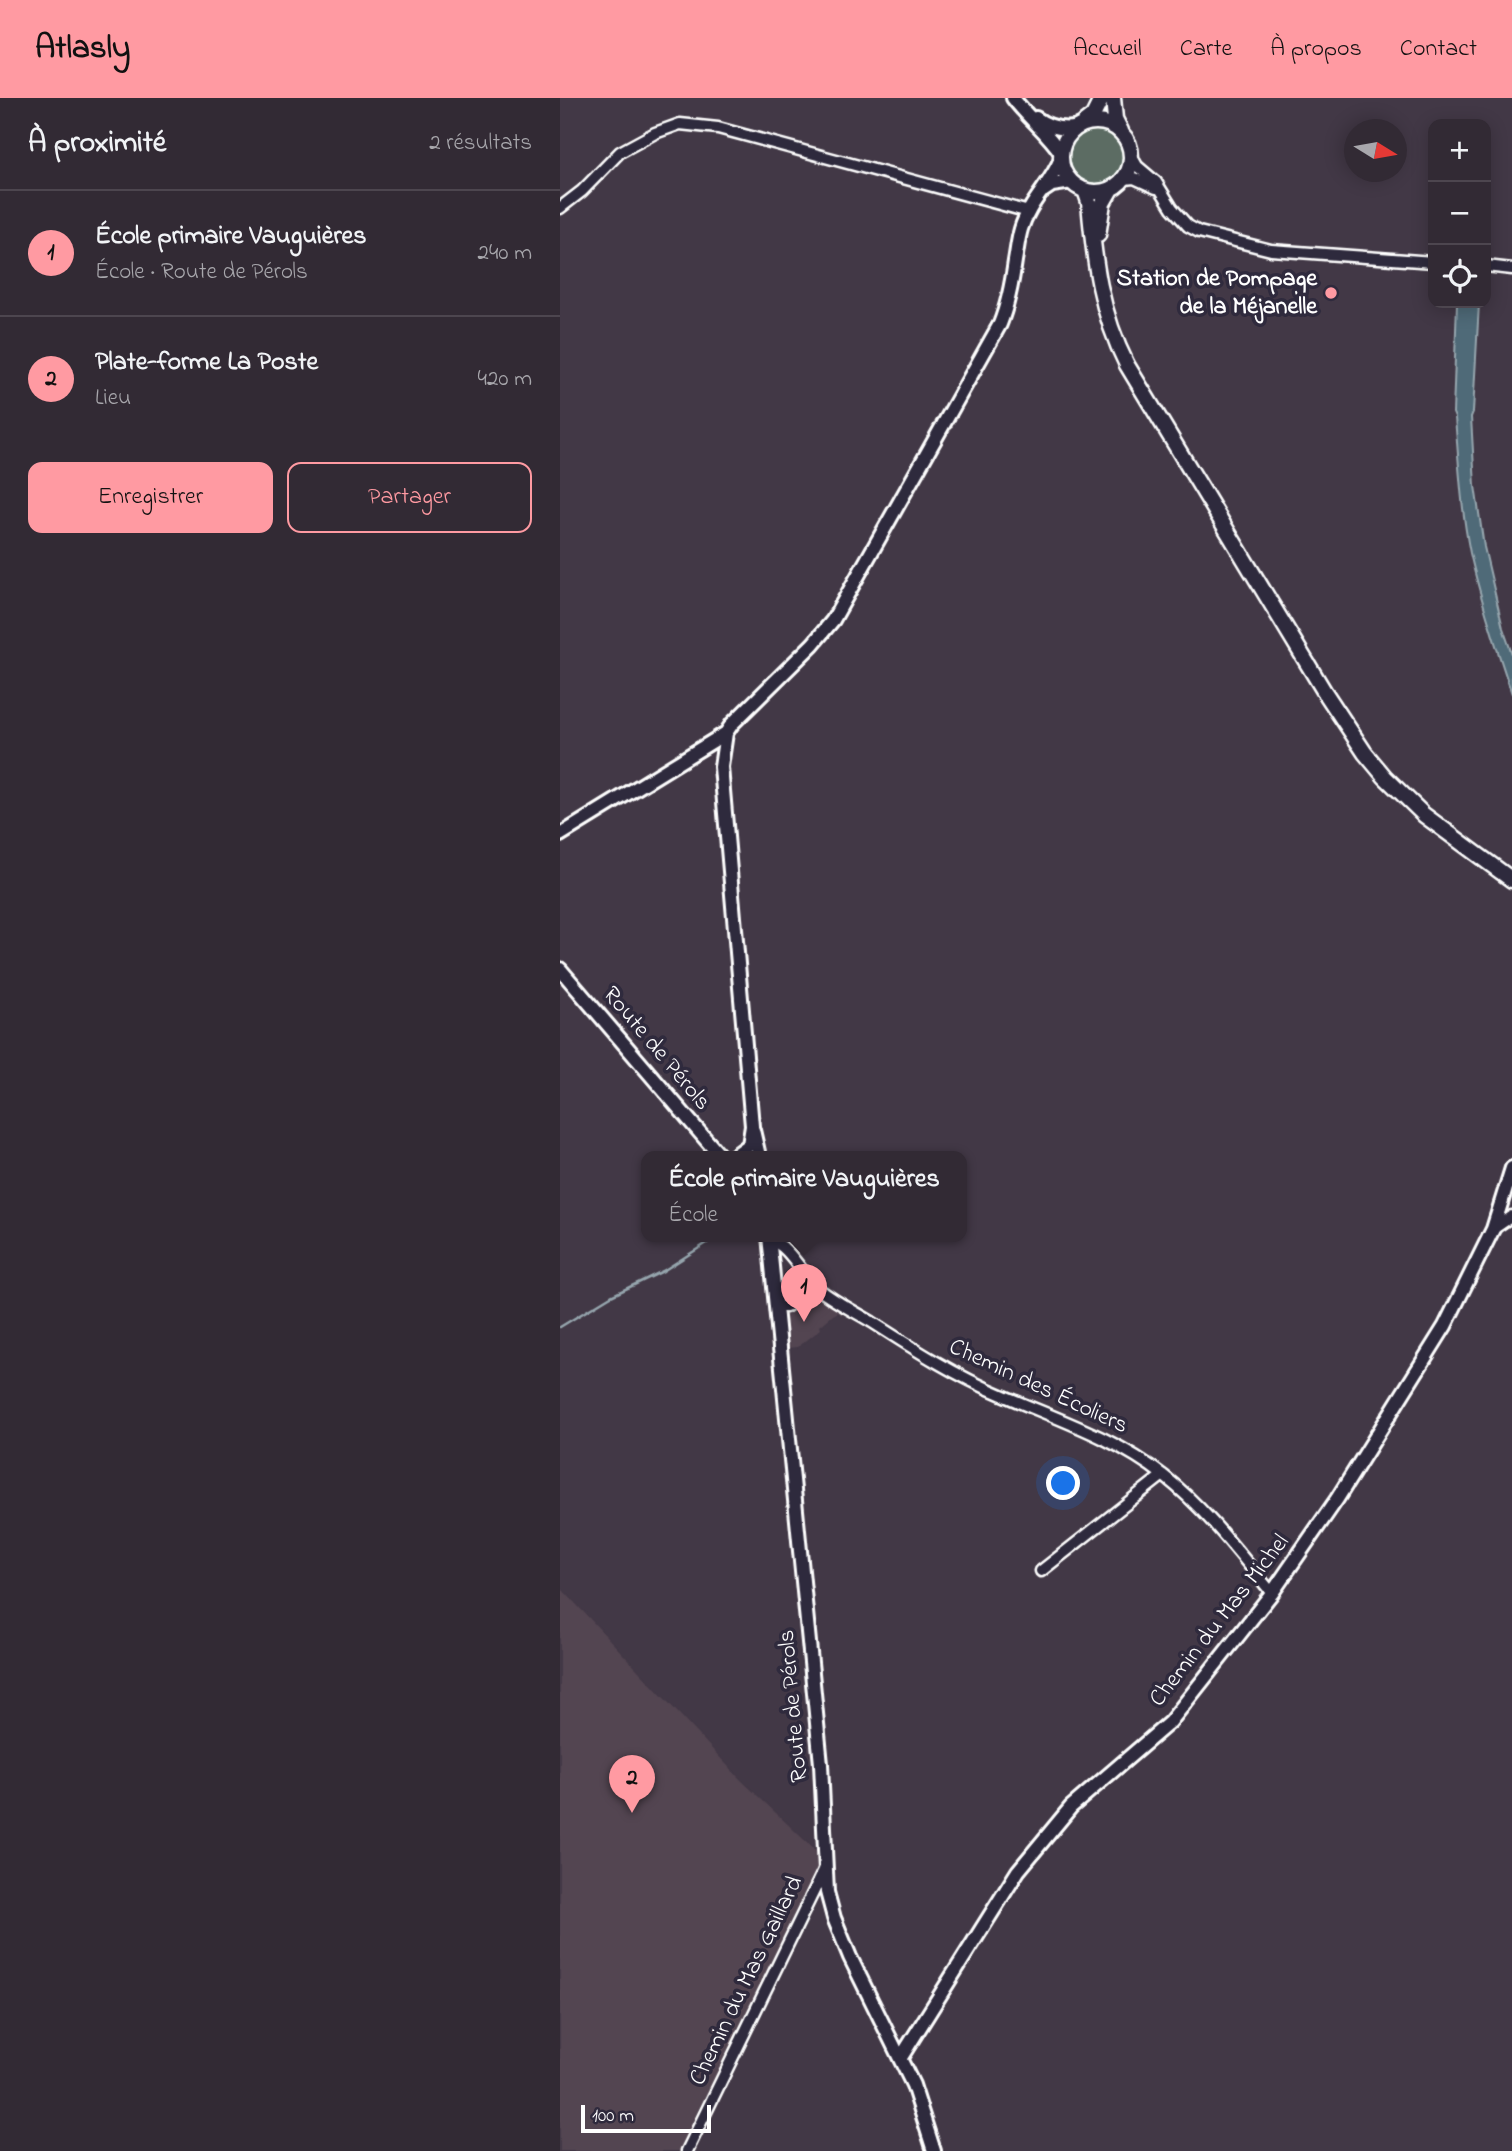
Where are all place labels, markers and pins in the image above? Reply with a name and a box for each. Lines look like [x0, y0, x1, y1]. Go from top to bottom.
place label: Station de Pompage de la Méjanelle [1117, 262, 1318, 325]
marker: Station de Pompage de la Méjanelle [1323, 285, 1339, 301]
pin: 1 [781, 1264, 827, 1322]
pin: 2 [609, 1755, 655, 1813]

